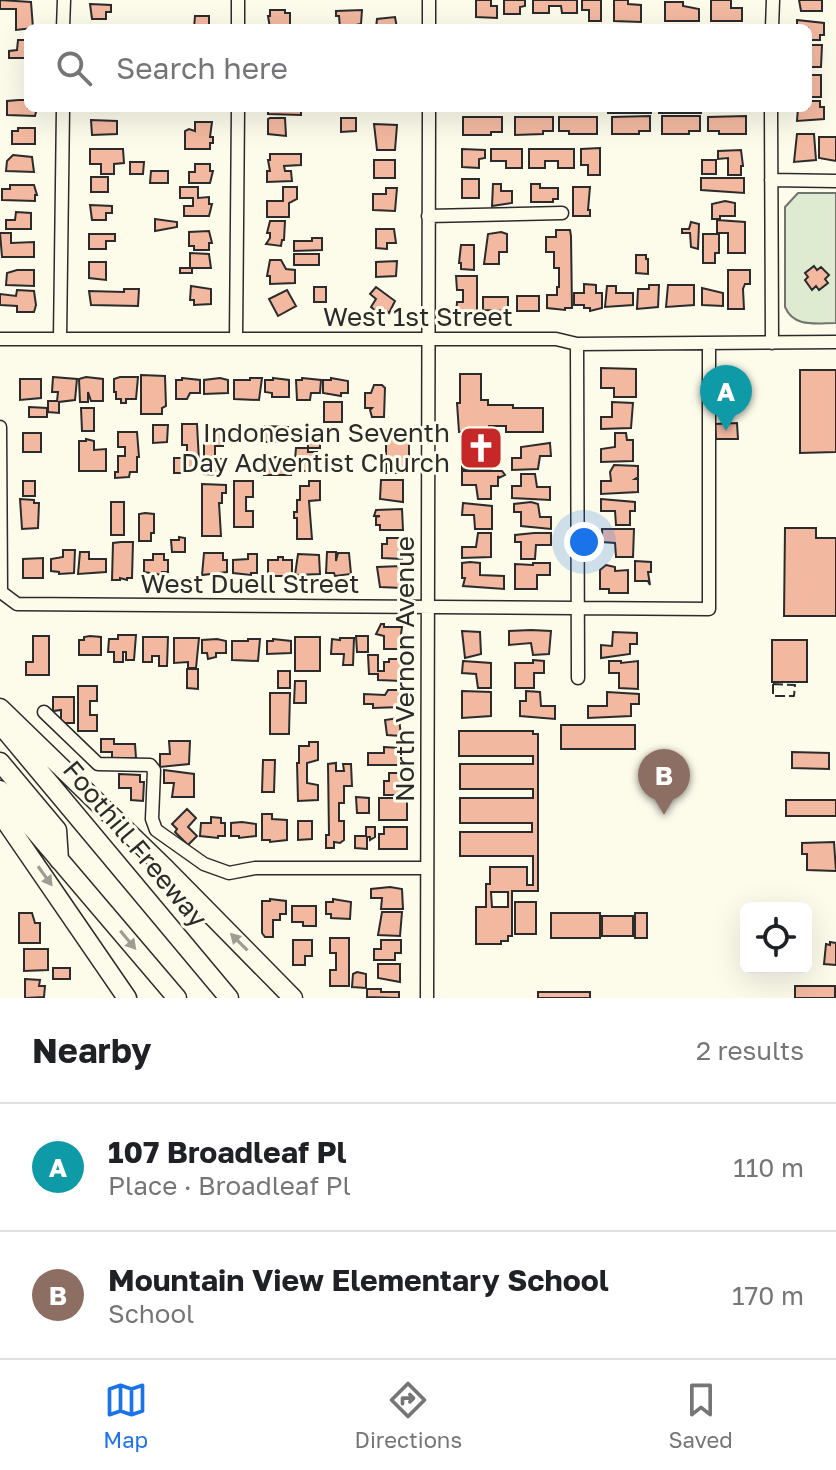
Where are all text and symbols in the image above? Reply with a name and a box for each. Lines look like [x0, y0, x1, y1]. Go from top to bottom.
search box [24, 24, 812, 112]
icon: search [52, 46, 96, 90]
text: Search here [116, 50, 288, 86]
street label: West 1st Street [323, 301, 513, 332]
pin: A [700, 365, 752, 431]
place label: Indonesian Seventh Day Adventist Church [181, 417, 450, 478]
church icon: Indonesian Seventh Day Adventist Church [457, 424, 505, 472]
your location [564, 522, 604, 562]
street label: North Vernon Avenue [389, 536, 420, 802]
street label: West Duell Street [141, 568, 359, 599]
pin: B [638, 749, 690, 815]
street label: Foothill Freeway [57, 754, 214, 933]
one-way arrow [37, 866, 52, 887]
map controls [740, 902, 812, 974]
button: locate [740, 902, 812, 974]
one-way arrow [119, 930, 136, 950]
one-way arrow [230, 933, 248, 952]
text: Nearby [32, 1030, 152, 1070]
text: 2 results [696, 1035, 804, 1066]
text: 107 Broadleaf Pl [108, 1134, 347, 1170]
text: A [49, 1152, 67, 1183]
text: 110 m [733, 1152, 804, 1183]
text: Place · Broadleaf Pl [108, 1170, 351, 1201]
text: Mountain View Elementary School [108, 1262, 609, 1298]
text: B [49, 1280, 67, 1311]
text: 170 m [732, 1280, 804, 1311]
text: School [108, 1298, 194, 1329]
tab: Map [103, 1378, 148, 1453]
tab: Directions [355, 1378, 462, 1453]
tab: Saved [669, 1378, 733, 1453]

